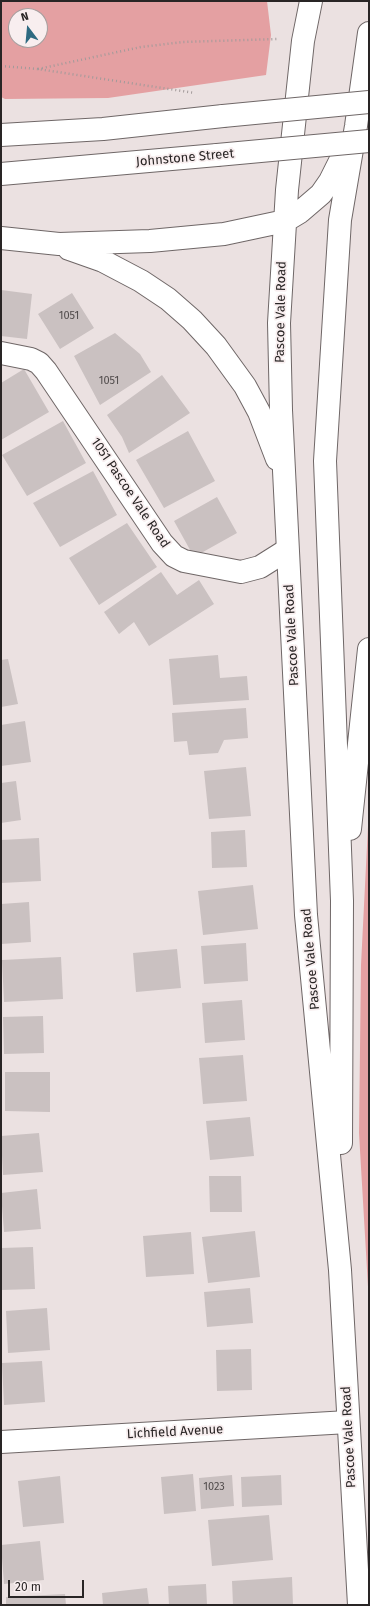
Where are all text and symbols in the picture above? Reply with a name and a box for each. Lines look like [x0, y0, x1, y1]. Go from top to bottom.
north arrow [8, 8, 48, 48]
text: N [20, 10, 30, 24]
street label: Johnstone Street [135, 146, 235, 170]
street label: Pascoe Vale Road [272, 261, 290, 363]
house number: 1051 [59, 309, 79, 323]
house number: 1051 [99, 374, 119, 388]
street label: 1051 Pascoe Vale Road [87, 435, 173, 551]
street label: Pascoe Vale Road [282, 584, 302, 686]
street label: Pascoe Vale Road [299, 908, 323, 1010]
street label: Pascoe Vale Road [339, 1386, 359, 1488]
street label: Lichfield Avenue [126, 1422, 224, 1442]
house number: 1023 [203, 1480, 225, 1494]
scale bar [10, 1572, 86, 1598]
text: 20 m [15, 1580, 41, 1594]

